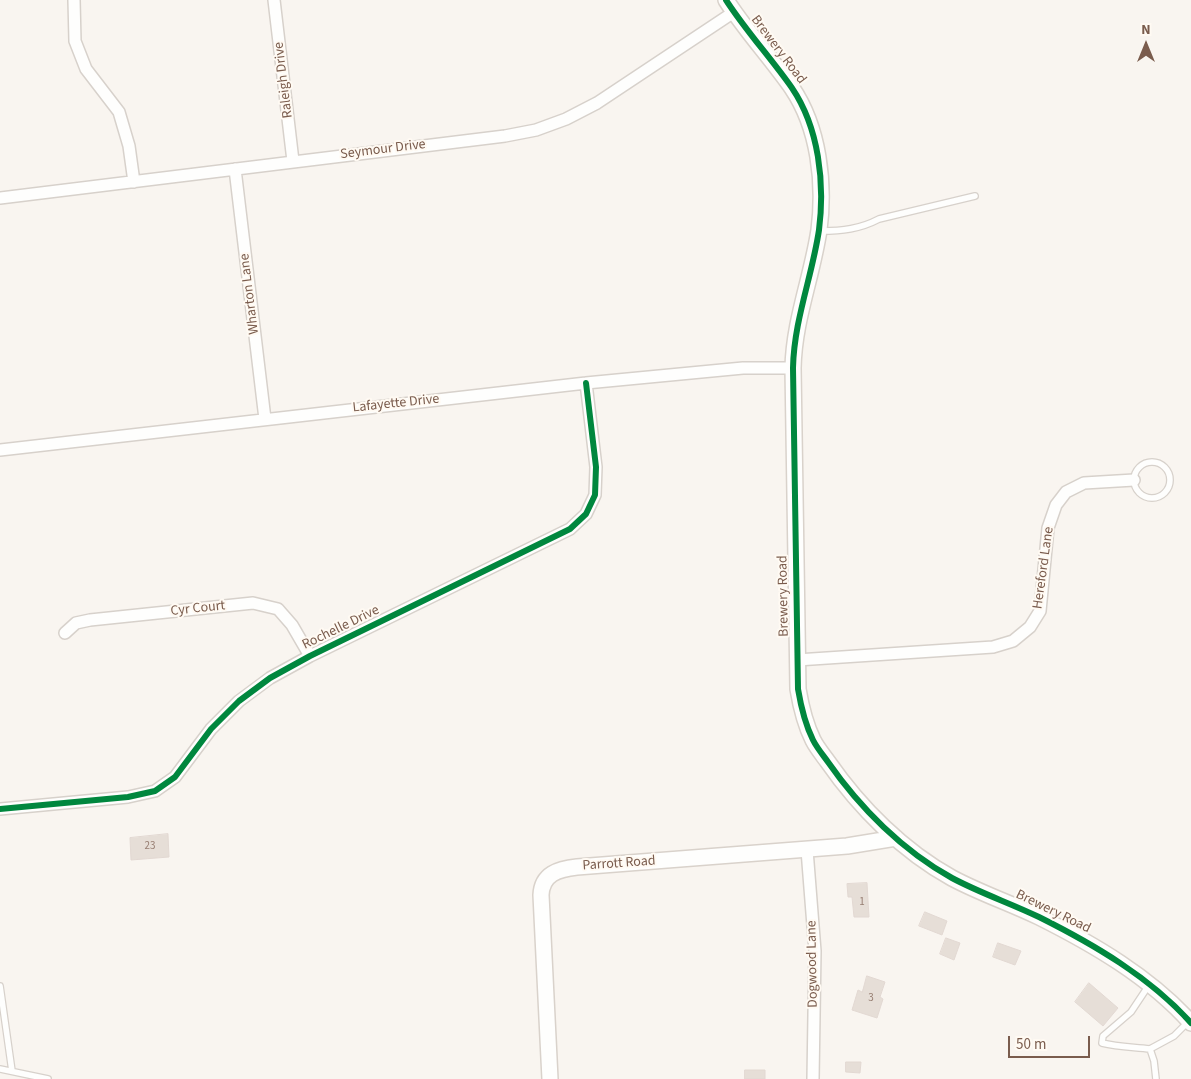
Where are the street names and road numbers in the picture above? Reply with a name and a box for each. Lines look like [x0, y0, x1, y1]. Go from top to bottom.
street label: Brewery Road [747, 12, 809, 88]
street label: Raleigh Drive [271, 41, 297, 119]
street label: Seymour Drive [339, 136, 427, 164]
street label: Wharton Lane [237, 252, 263, 336]
street label: Lafayette Drive [352, 391, 440, 417]
street label: Hereford Lane [1030, 526, 1058, 610]
street label: Brewery Road [775, 555, 793, 637]
street label: Cyr Court [170, 598, 226, 620]
street label: Rochelle Drive [300, 602, 382, 654]
street label: Parrott Road [582, 853, 656, 875]
street label: Brewery Road [1013, 887, 1093, 937]
street label: Dogwood Lane [804, 920, 822, 1008]

